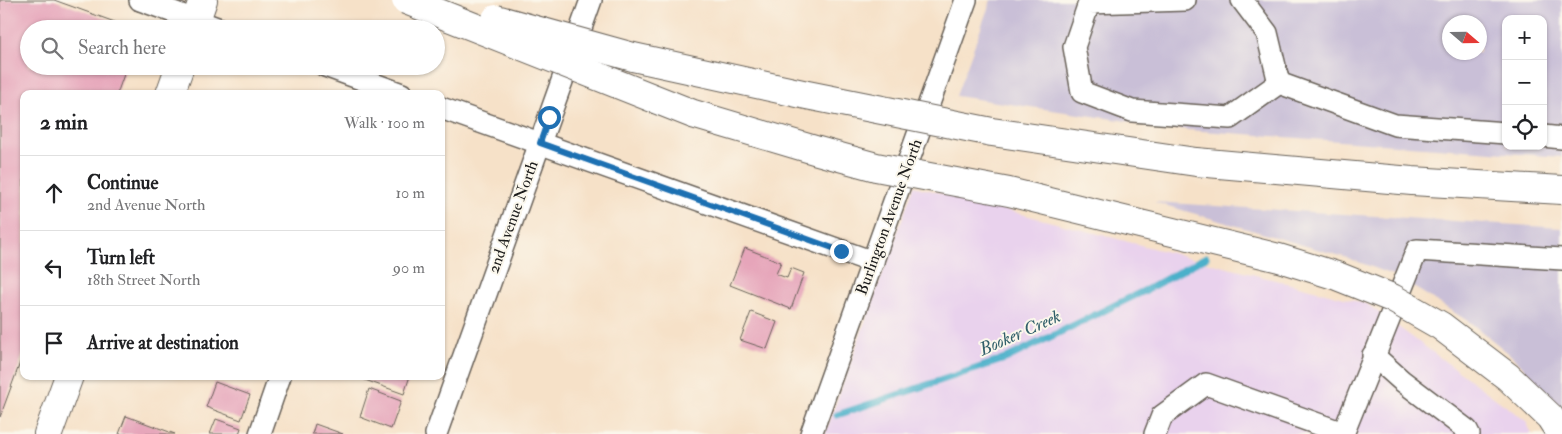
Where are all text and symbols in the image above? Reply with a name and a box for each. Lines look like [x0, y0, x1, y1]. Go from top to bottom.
north arrow [1442, 15, 1487, 60]
map controls [1502, 15, 1547, 150]
button: + [1502, 15, 1547, 60]
search box [20, 20, 445, 75]
icon: search [38, 34, 66, 62]
text: Search here [78, 36, 166, 60]
button: − [1502, 60, 1547, 105]
button: locate [1502, 105, 1547, 150]
route start [538, 106, 561, 129]
text: 2 min [40, 109, 88, 136]
text: Walk · 100 m [344, 113, 425, 133]
street label: Burlington Avenue North [851, 136, 927, 298]
street label: 2nd Avenue North [483, 157, 543, 276]
text: Continue [87, 171, 158, 195]
icon: ahead [40, 179, 68, 207]
text: 10 m [395, 183, 425, 203]
text: 2nd Avenue North [87, 195, 205, 215]
route end [830, 240, 853, 263]
text: Turn left [87, 246, 155, 270]
icon: left [40, 254, 68, 282]
text: 90 m [393, 258, 425, 278]
text: 18th Street North [87, 270, 200, 290]
water label: Booker Creek [975, 305, 1064, 362]
icon: arrive [40, 329, 68, 357]
text: Arrive at destination [87, 331, 239, 355]

